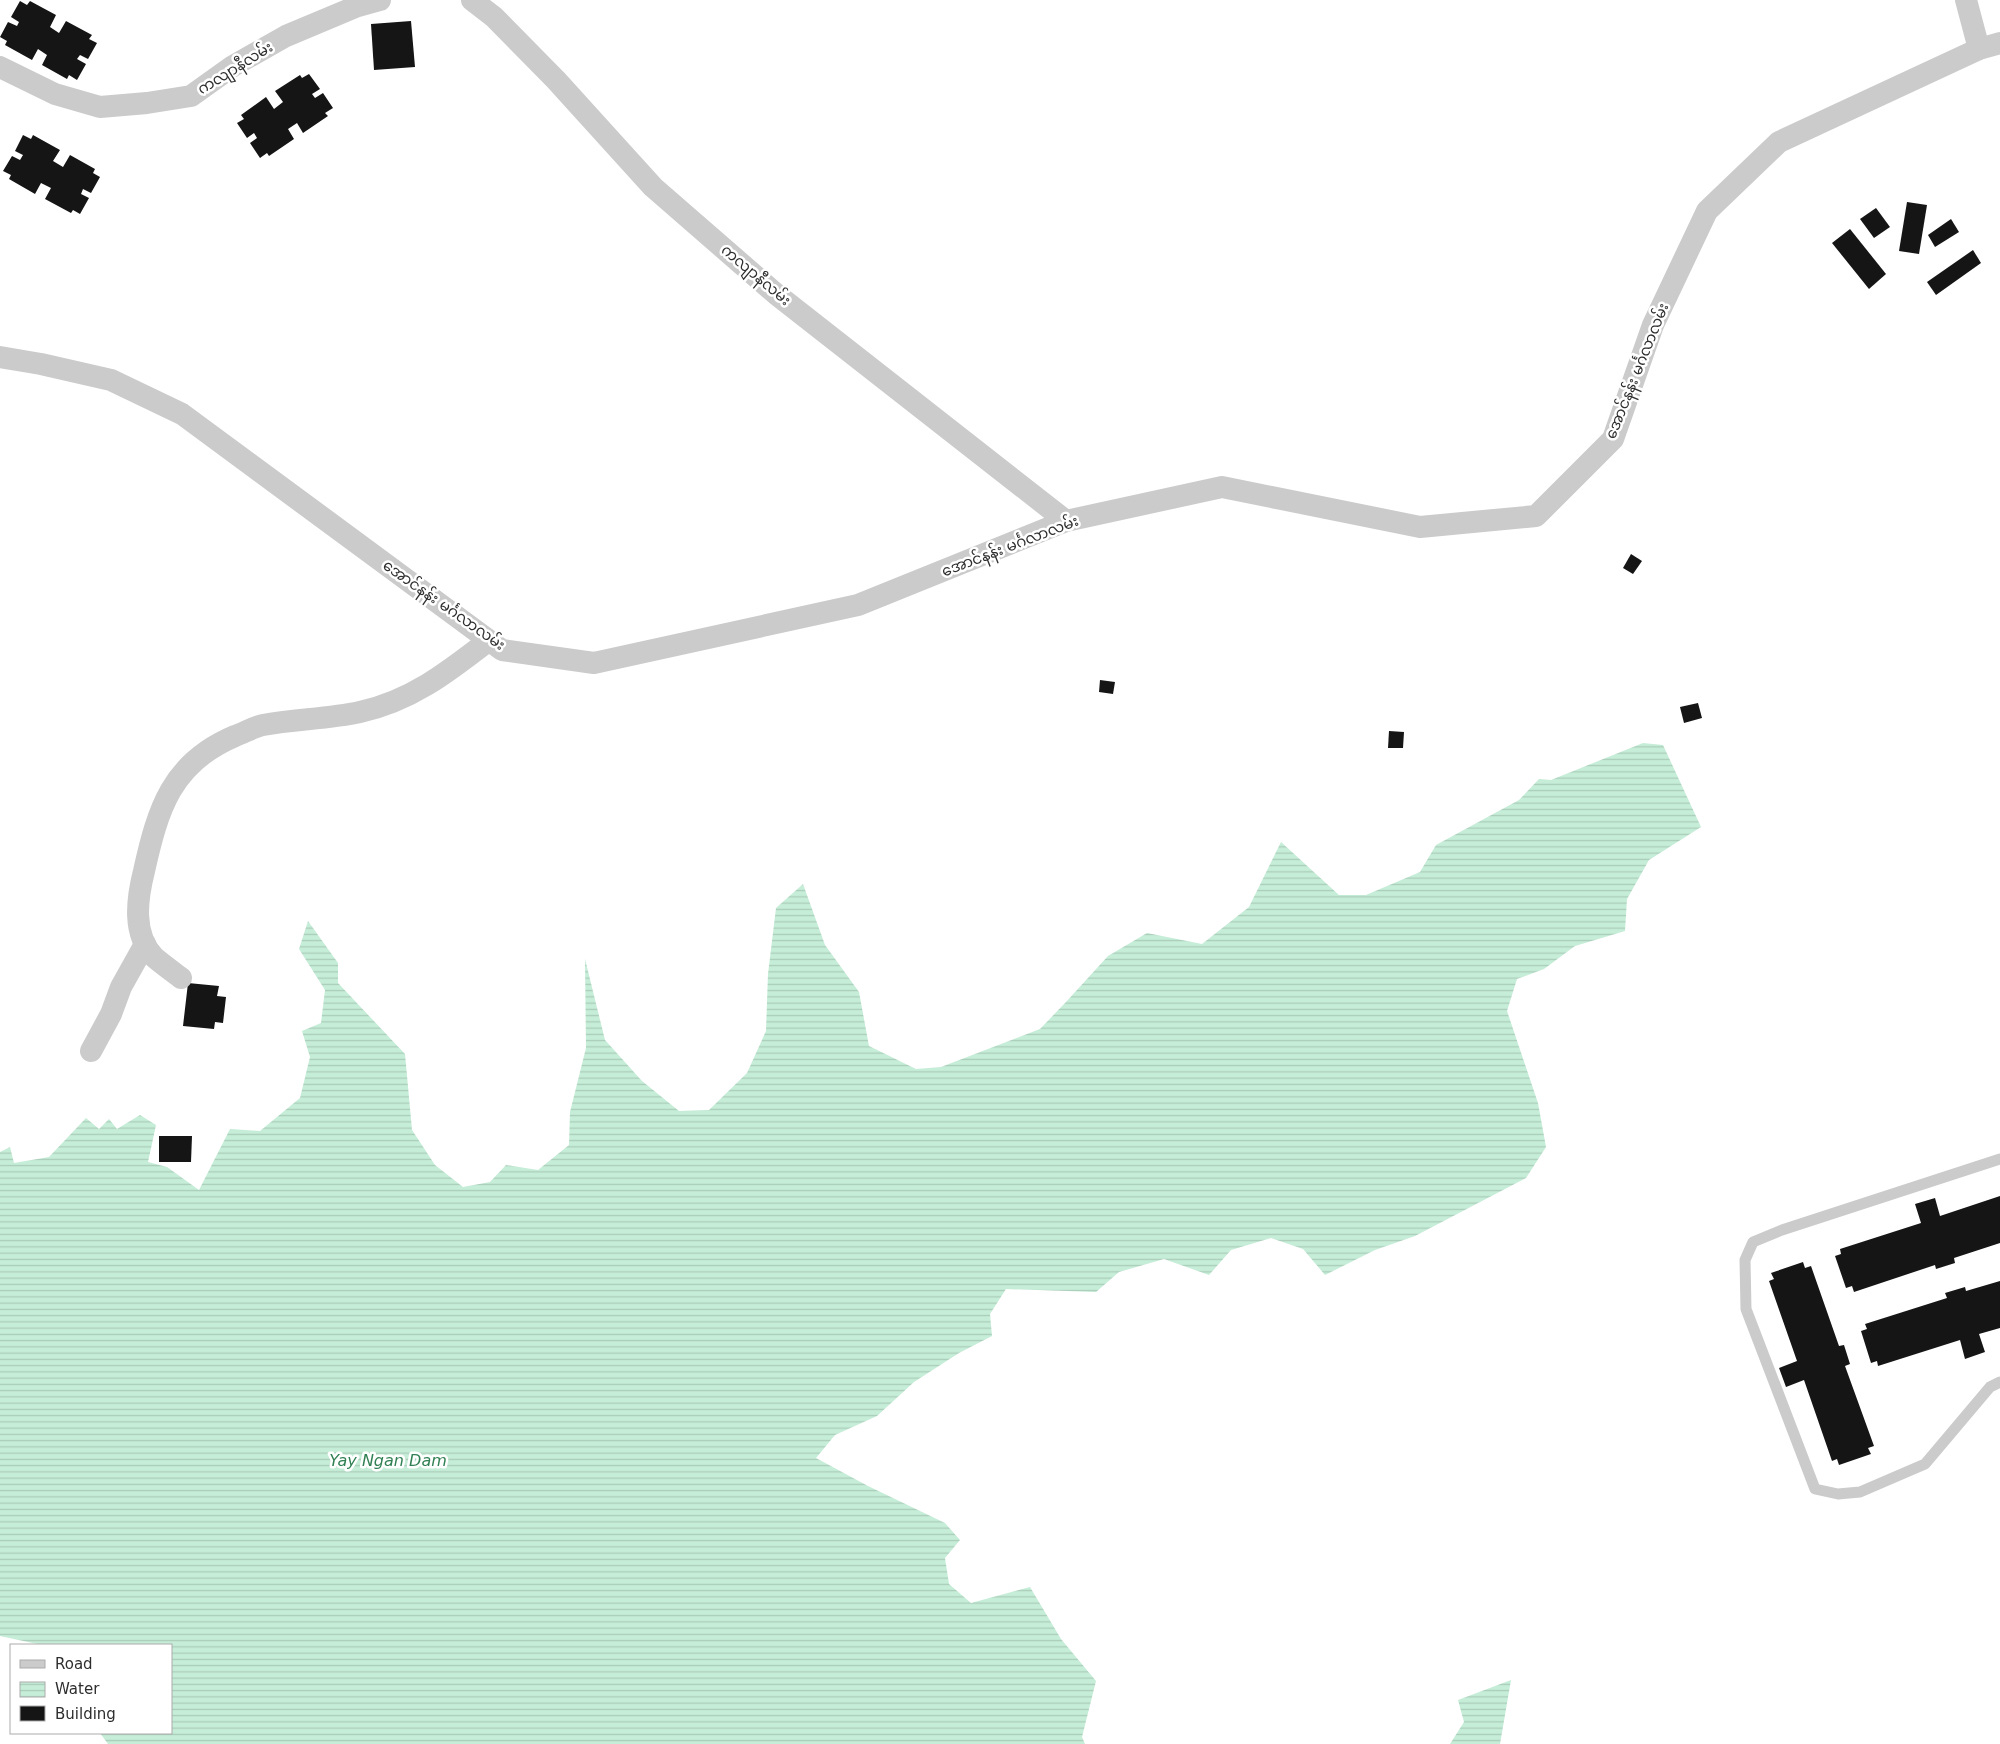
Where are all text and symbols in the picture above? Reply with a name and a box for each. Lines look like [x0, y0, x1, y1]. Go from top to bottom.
street label: ကလျာနီလမ်း [194, 37, 277, 101]
street label: ကလျာနီလမ်း [716, 240, 795, 312]
street label: အောင်နန်း မင်္ဂလာလမ်း [1601, 300, 1675, 443]
street label: အောင်နန်း မင်္ဂလာလမ်း [939, 511, 1082, 583]
street label: အောင်နန်း မင်္ဂလာလမ်း [378, 555, 509, 656]
water label: Yay Ngan Dam [329, 1451, 447, 1470]
legend [10, 1644, 172, 1734]
text: Road [55, 1655, 93, 1673]
text: Water [55, 1680, 100, 1698]
text: Building [55, 1705, 116, 1723]

